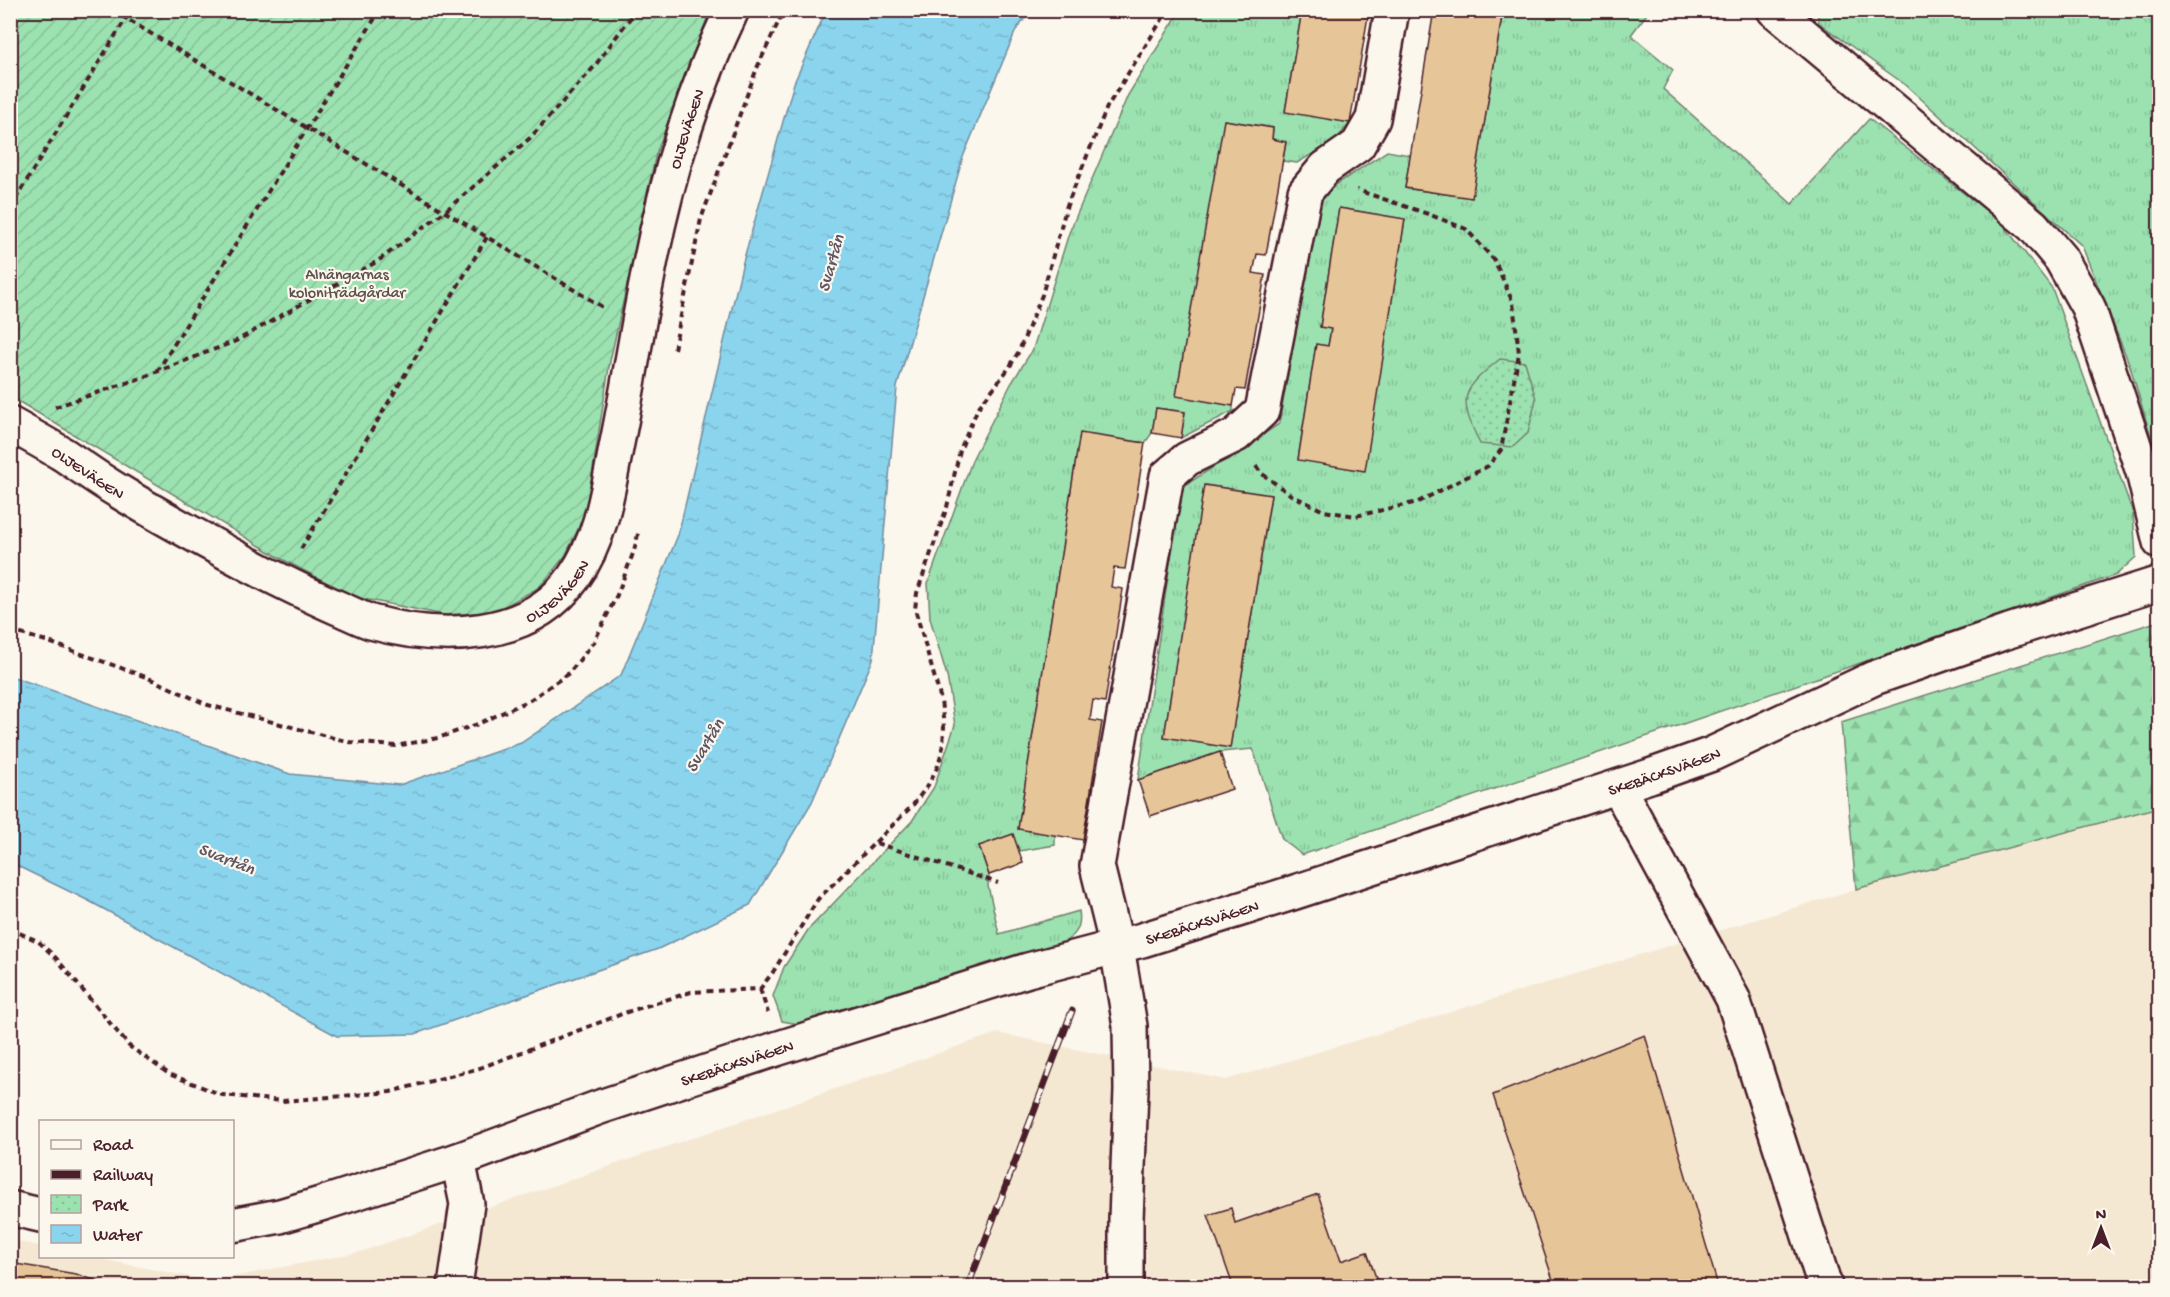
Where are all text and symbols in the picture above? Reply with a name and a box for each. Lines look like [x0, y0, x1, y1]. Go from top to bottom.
street label: OLJEVÄGEN [667, 87, 711, 172]
water label: Svartån [814, 232, 851, 295]
park label: Alnängarnas koloniträdgårdar [289, 267, 407, 304]
street label: OLJEVÄGEN [47, 444, 126, 505]
street label: OLJEVÄGEN [523, 557, 596, 629]
water label: Svartån [682, 715, 730, 777]
street label: SKEBÄCKSVÄGEN [1606, 745, 1725, 802]
water label: Svartån [195, 840, 258, 881]
street label: SKEBÄCKSVÄGEN [1144, 898, 1262, 951]
street label: SKEBÄCKSVÄGEN [679, 1038, 797, 1093]
legend [39, 1120, 234, 1258]
text: Road [93, 1136, 134, 1157]
text: Railway [93, 1166, 153, 1187]
text: Park [92, 1196, 129, 1217]
north arrow [2071, 1198, 2131, 1258]
text: N [2096, 1207, 2107, 1226]
text: Water [93, 1226, 143, 1247]

